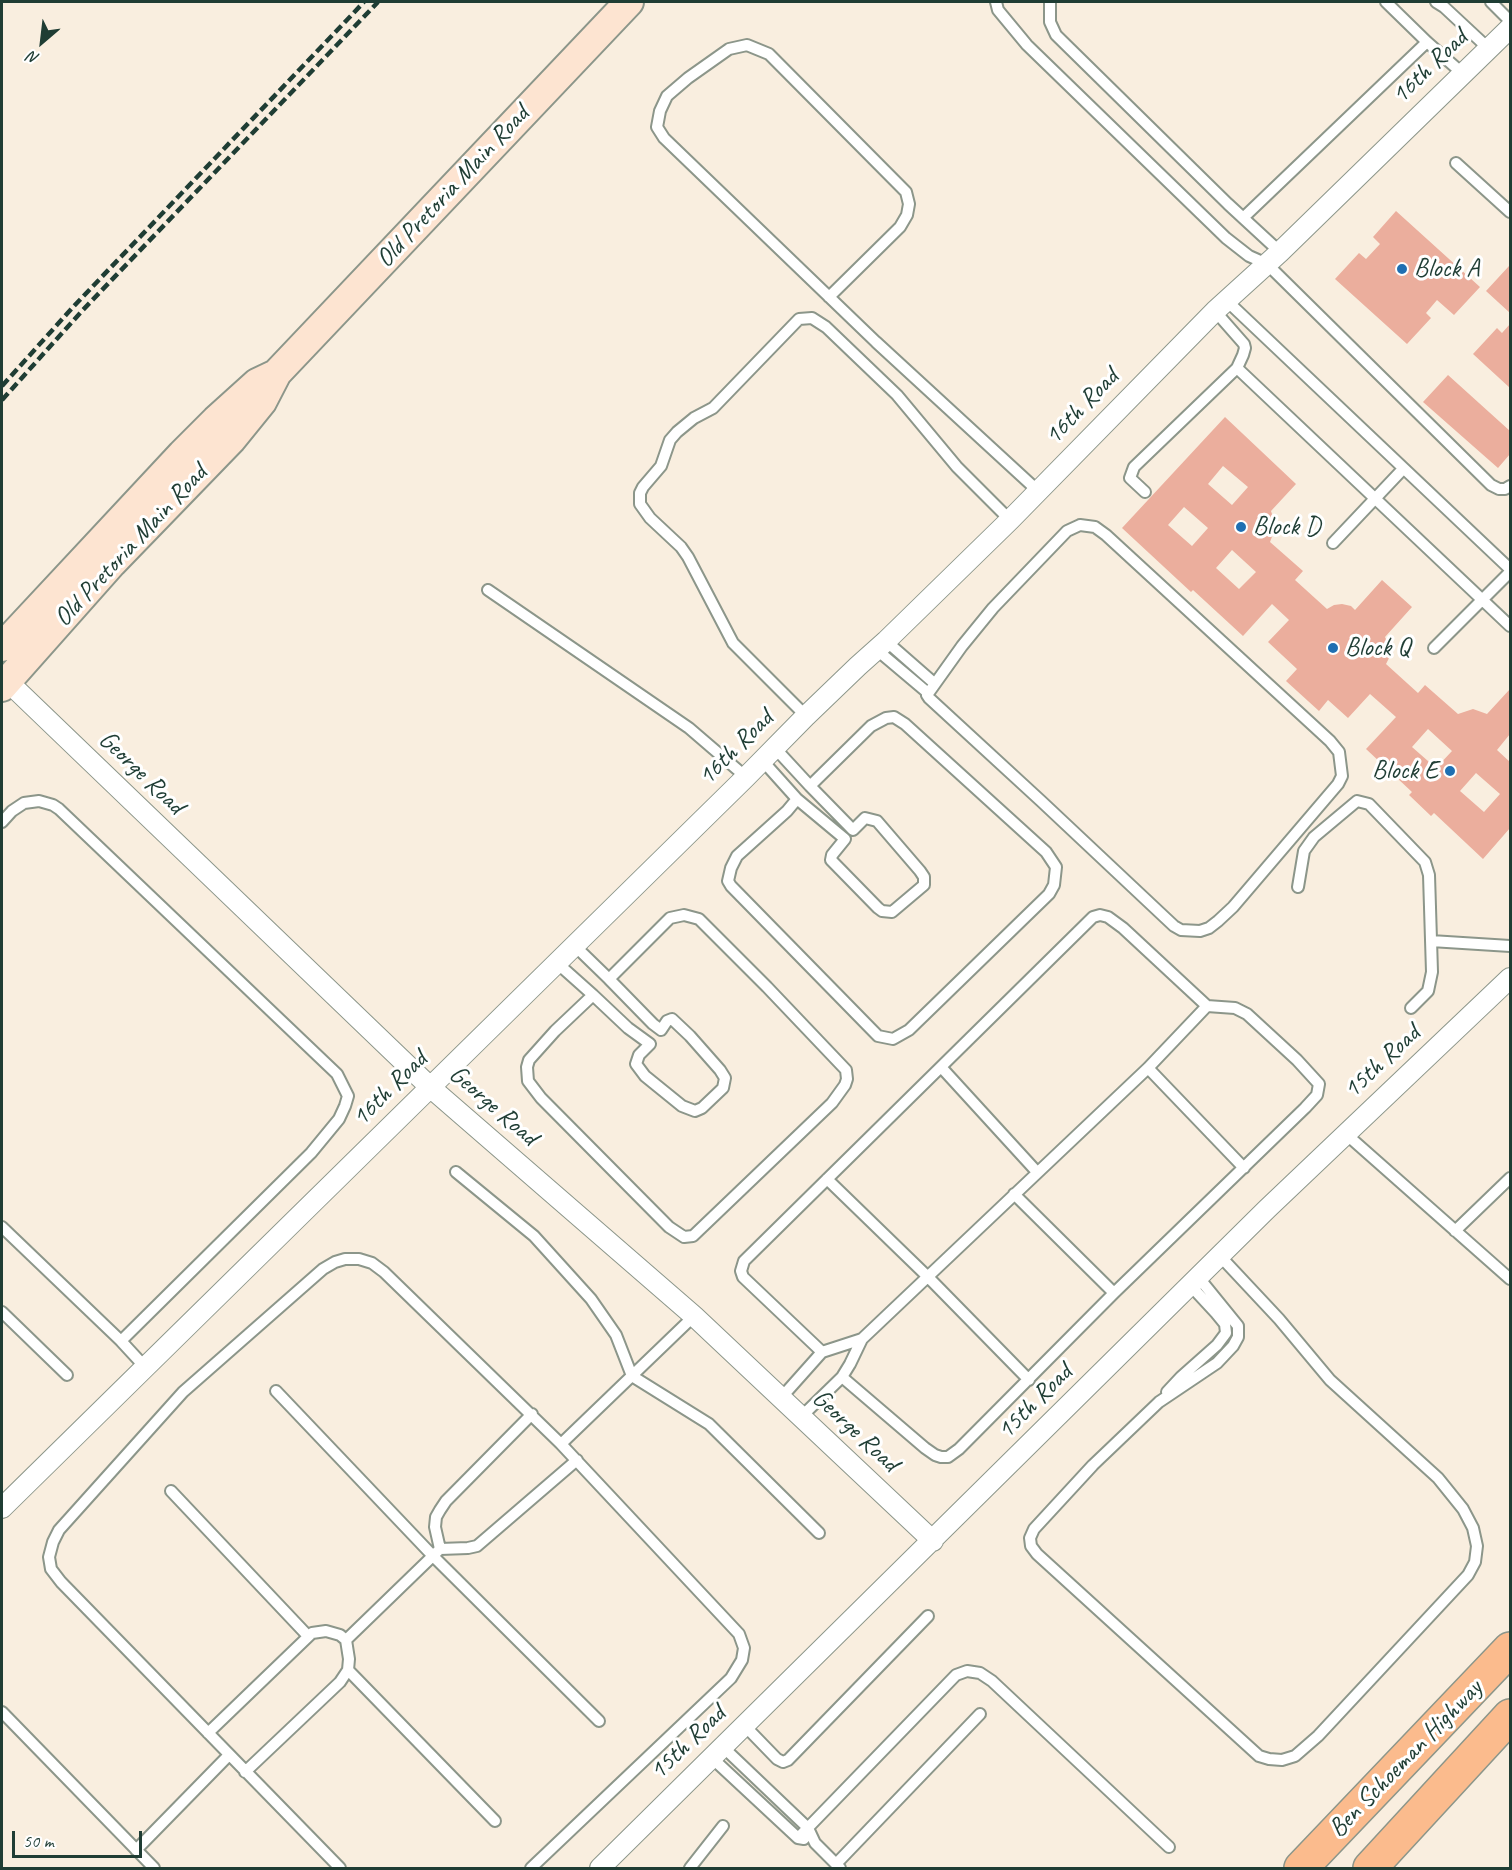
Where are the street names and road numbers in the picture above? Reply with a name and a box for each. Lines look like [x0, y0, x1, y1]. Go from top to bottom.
street label: 16th Road [1385, 23, 1475, 111]
street label: Old Pretoria Main Road [370, 99, 536, 275]
street label: 16th Road [1038, 362, 1126, 452]
street label: Old Pretoria Main Road [48, 458, 214, 634]
street label: 16th Road [692, 704, 780, 792]
street label: George Road [92, 725, 190, 821]
street label: 15th Road [1337, 1019, 1427, 1105]
street label: 16th Road [346, 1045, 434, 1133]
street label: George Road [442, 1059, 544, 1153]
street label: 15th Road [991, 1358, 1079, 1446]
street label: George Road [805, 1383, 905, 1479]
street label: Ben Schoeman Highway [1323, 1674, 1489, 1844]
street label: 15th Road [643, 1699, 733, 1787]

